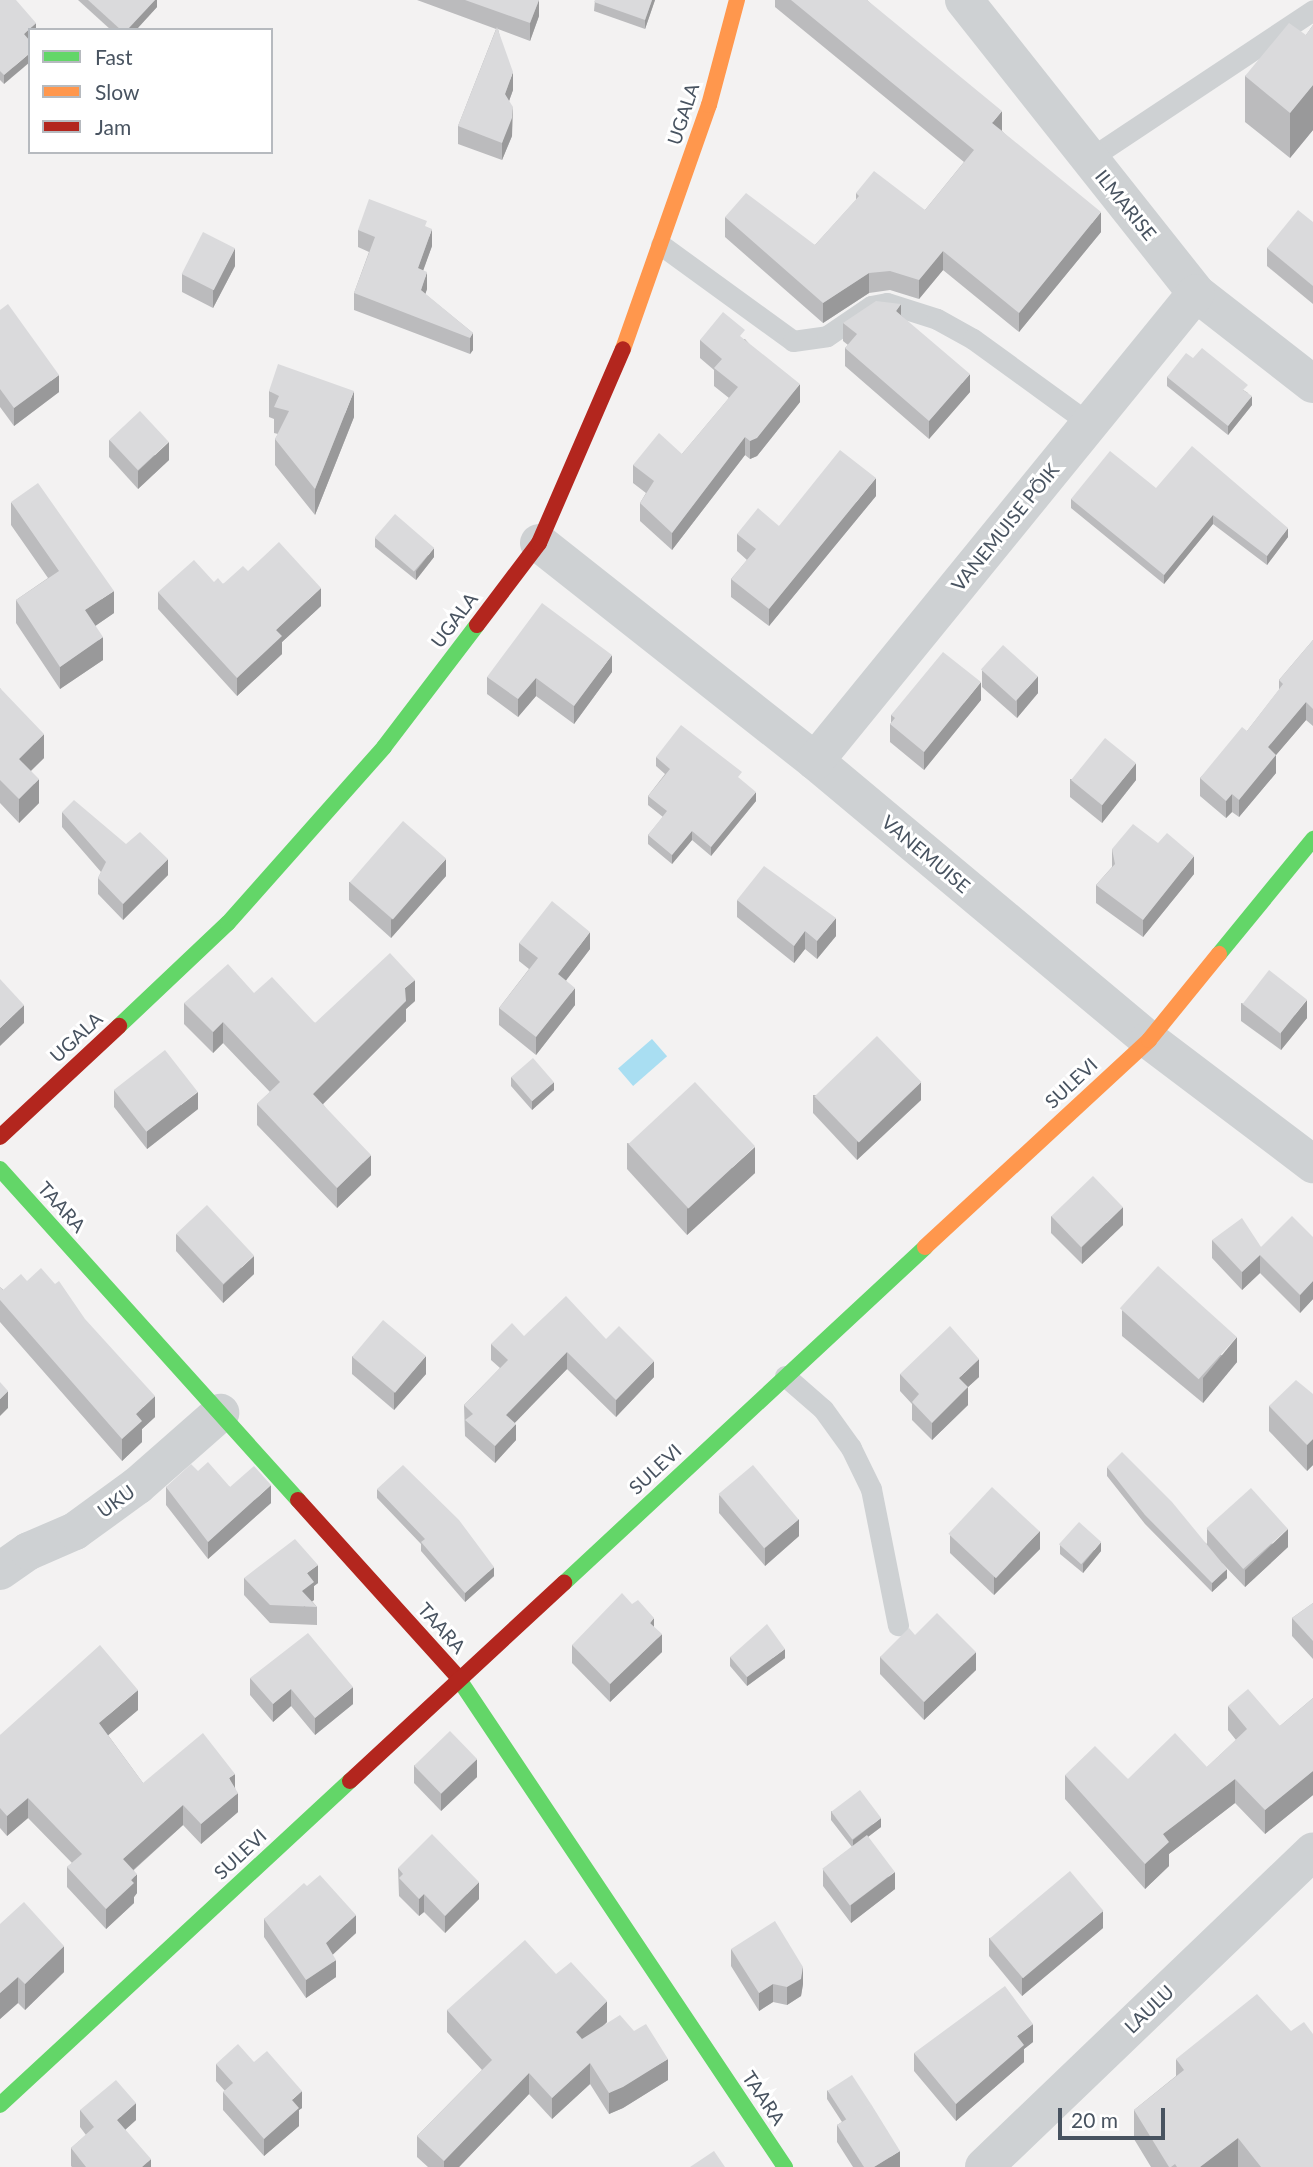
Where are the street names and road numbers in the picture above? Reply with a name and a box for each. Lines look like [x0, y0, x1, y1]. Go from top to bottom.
street label: UGALA [662, 80, 704, 148]
street label: ILMARISE [1091, 165, 1161, 245]
street label: VANEMUISE PÕIK [946, 459, 1064, 595]
street label: UGALA [426, 588, 482, 652]
street label: VANEMUISE [877, 810, 975, 898]
street label: UGALA [45, 1007, 107, 1067]
street label: SULEVI [1040, 1053, 1102, 1113]
street label: TAARA [33, 1177, 91, 1237]
street label: SULEVI [624, 1439, 686, 1499]
street label: UKU [93, 1480, 139, 1522]
street label: TAARA [413, 1598, 471, 1658]
street label: SULEVI [209, 1824, 271, 1884]
street label: LAULU [1120, 1980, 1178, 2038]
street label: TAARA [738, 2067, 790, 2129]

